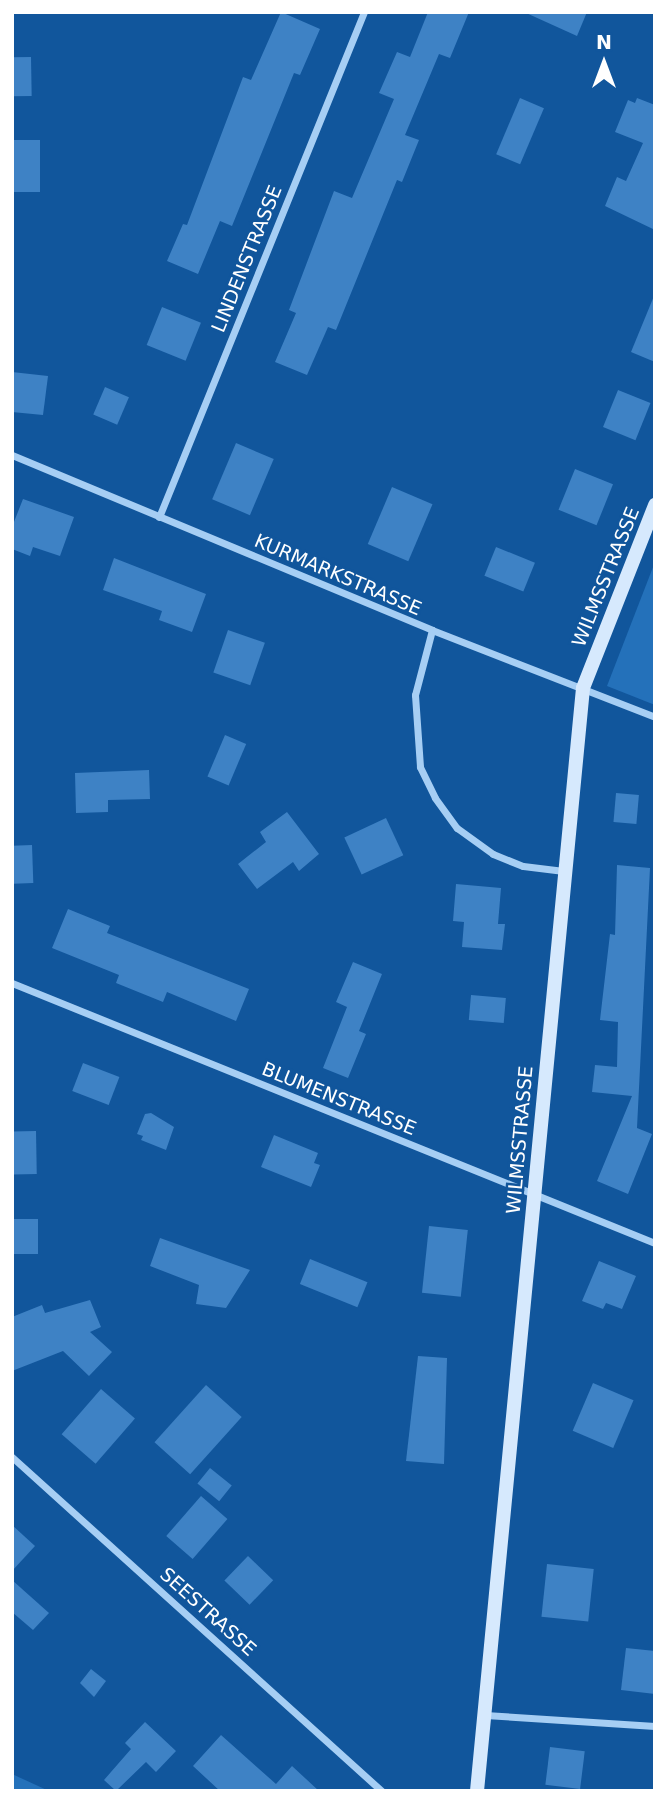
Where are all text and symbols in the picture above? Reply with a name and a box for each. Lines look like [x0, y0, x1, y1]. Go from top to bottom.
north arrow [569, 28, 639, 98]
text: N [596, 31, 612, 53]
street label: LINDENSTRASSE [207, 182, 287, 336]
street label: WILMSSTRASSE [568, 504, 644, 650]
street label: KURMARKSTRASSE [251, 529, 425, 621]
street label: BLUMENSTRASSE [259, 1058, 419, 1140]
street label: WILMSSTRASSE [502, 1065, 538, 1215]
street label: SEESTRASSE [155, 1563, 261, 1661]

